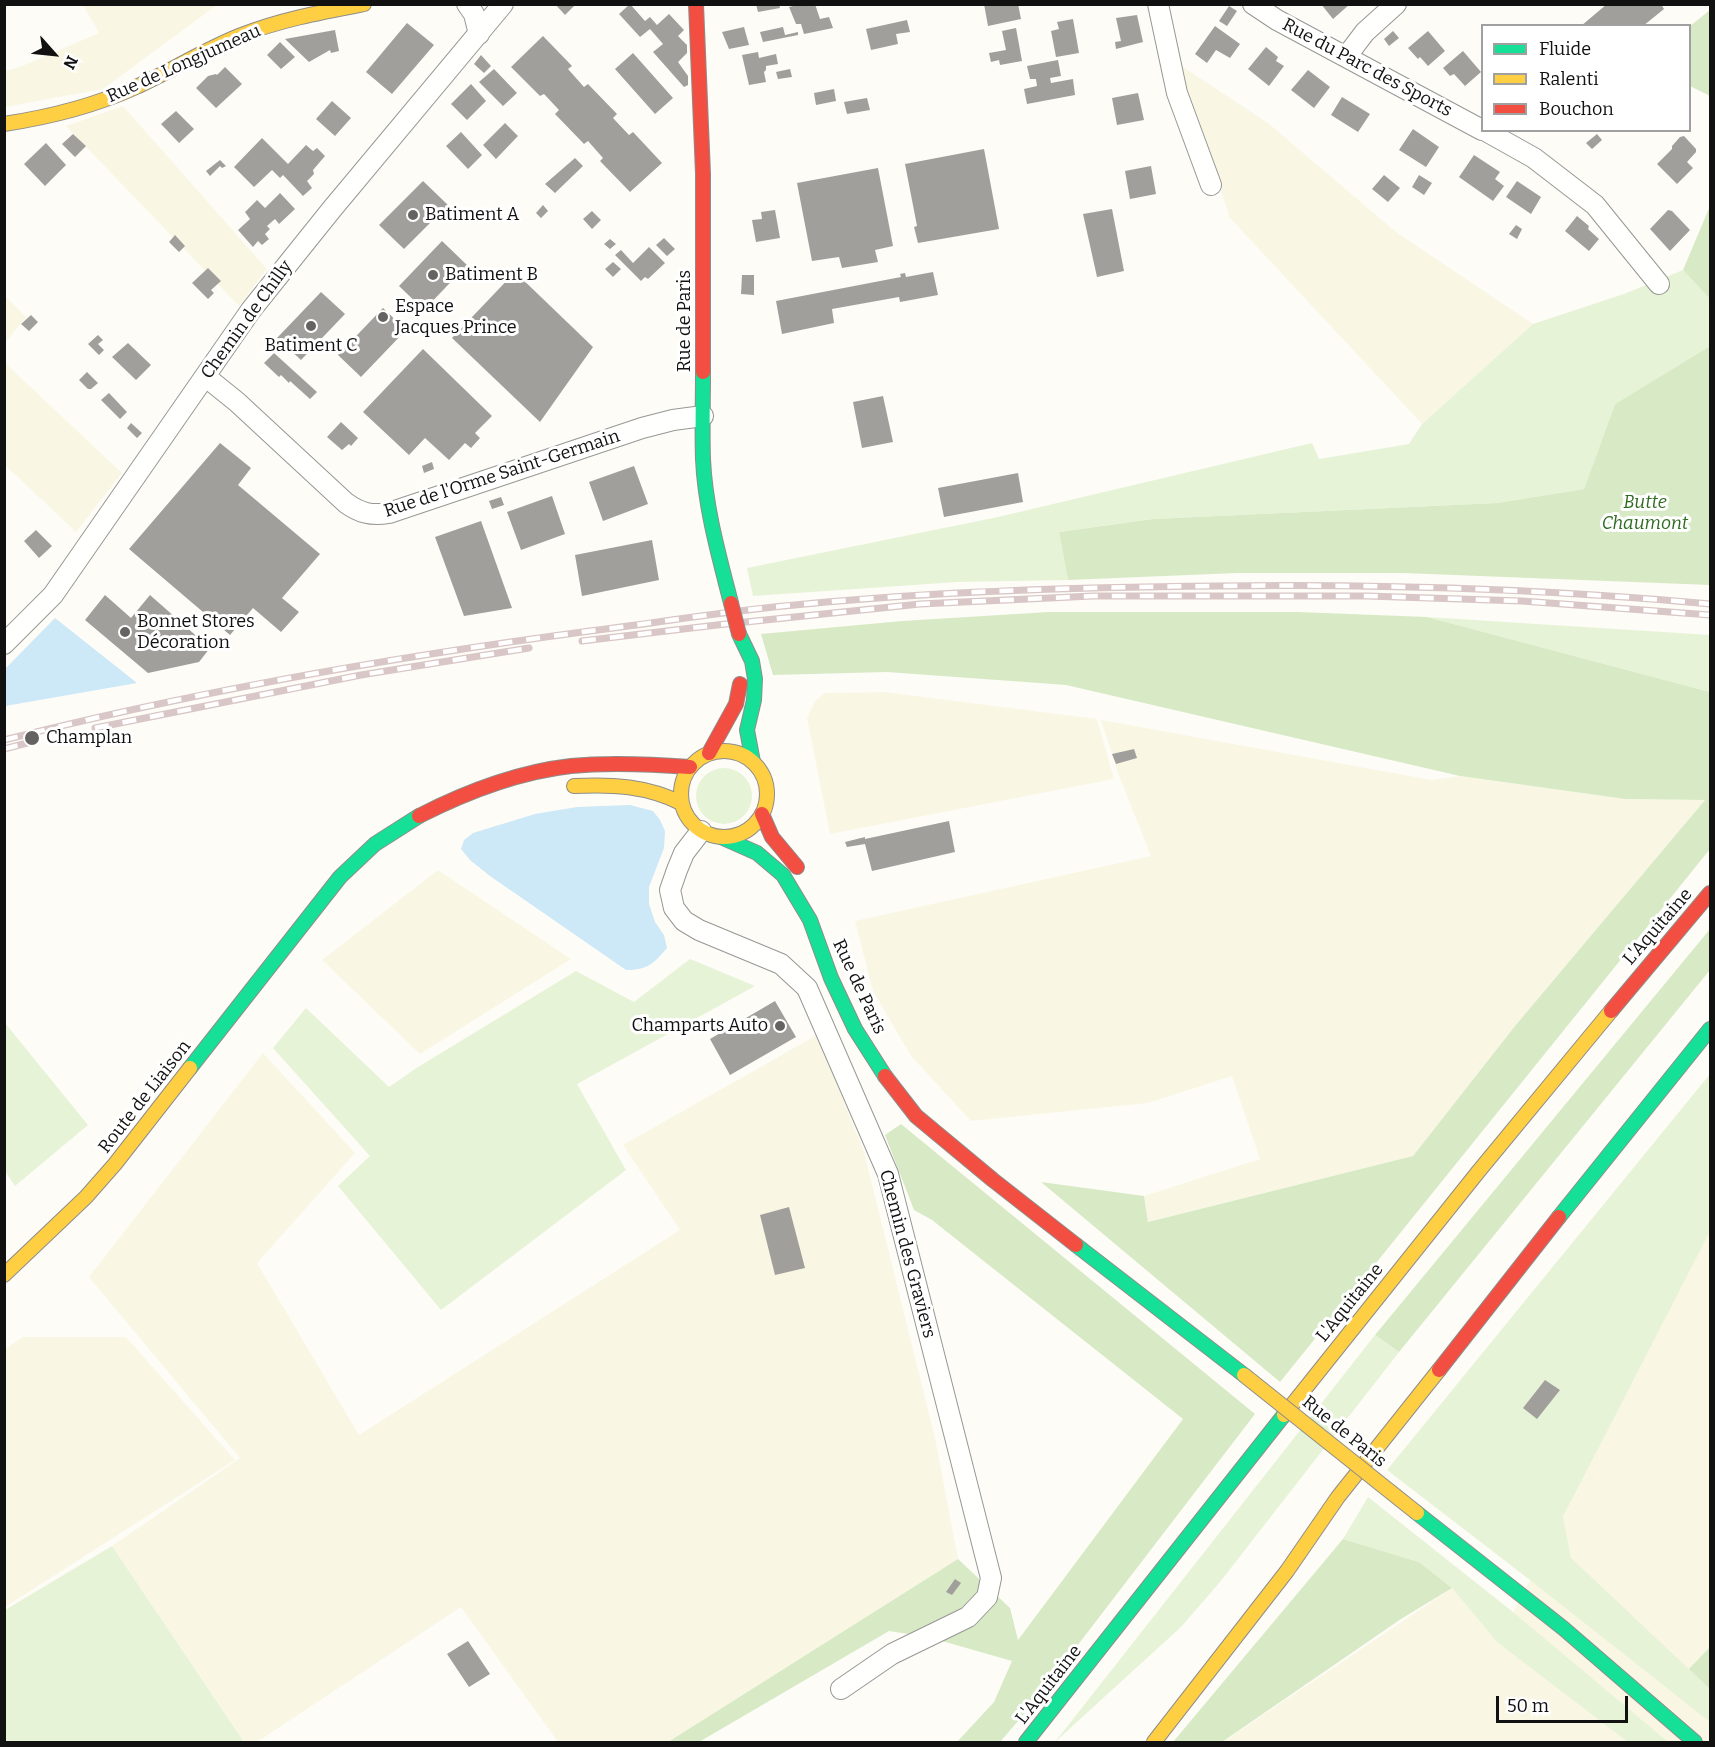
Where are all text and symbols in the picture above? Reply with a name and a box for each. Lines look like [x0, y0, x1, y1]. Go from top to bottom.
street label: Rue du Parc des Sports [1278, 14, 1456, 122]
street label: Rue de Longjumeau [104, 20, 264, 108]
north arrow [24, 24, 84, 84]
legend [1481, 24, 1691, 132]
text: Fluide [1539, 38, 1591, 60]
text: N [59, 53, 82, 72]
text: Ralenti [1539, 68, 1599, 90]
text: Bouchon [1539, 98, 1614, 120]
place label: Batiment A [425, 204, 519, 226]
marker: Batiment A [406, 208, 420, 222]
street label: Chemin de Chilly [197, 257, 297, 383]
place label: Batiment B [445, 264, 538, 286]
marker: Batiment B [426, 268, 440, 282]
street label: Rue de Paris [674, 270, 696, 372]
place label: Espace Jacques Prince [395, 296, 517, 338]
marker: Espace Jacques Prince [376, 310, 390, 324]
marker: Batiment C [304, 319, 318, 333]
place label: Batiment C [264, 335, 358, 357]
street label: Rue de l'Orme Saint-Germain [381, 426, 623, 522]
park label: Butte Chaumont [1602, 492, 1688, 534]
place label: Bonnet Stores Décoration [137, 611, 255, 654]
marker: Bonnet Stores Décoration [118, 625, 132, 639]
place label: Champlan [46, 727, 132, 749]
marker: Champlan [23, 729, 41, 747]
street label: L'Aquitaine [1619, 884, 1697, 970]
street label: Rue de Paris [828, 936, 890, 1038]
place label: Champarts Auto [632, 1015, 768, 1037]
marker: Champarts Auto [773, 1019, 787, 1033]
street label: Route de Liaison [94, 1036, 196, 1158]
street label: Chemin des Graviers [874, 1167, 940, 1341]
street label: L'Aquitaine [1312, 1259, 1388, 1347]
street label: Rue de Paris [1298, 1391, 1390, 1473]
street label: L'Aquitaine [1011, 1641, 1087, 1729]
scale bar [1499, 1684, 1631, 1722]
text: 50 m [1507, 1695, 1549, 1717]

